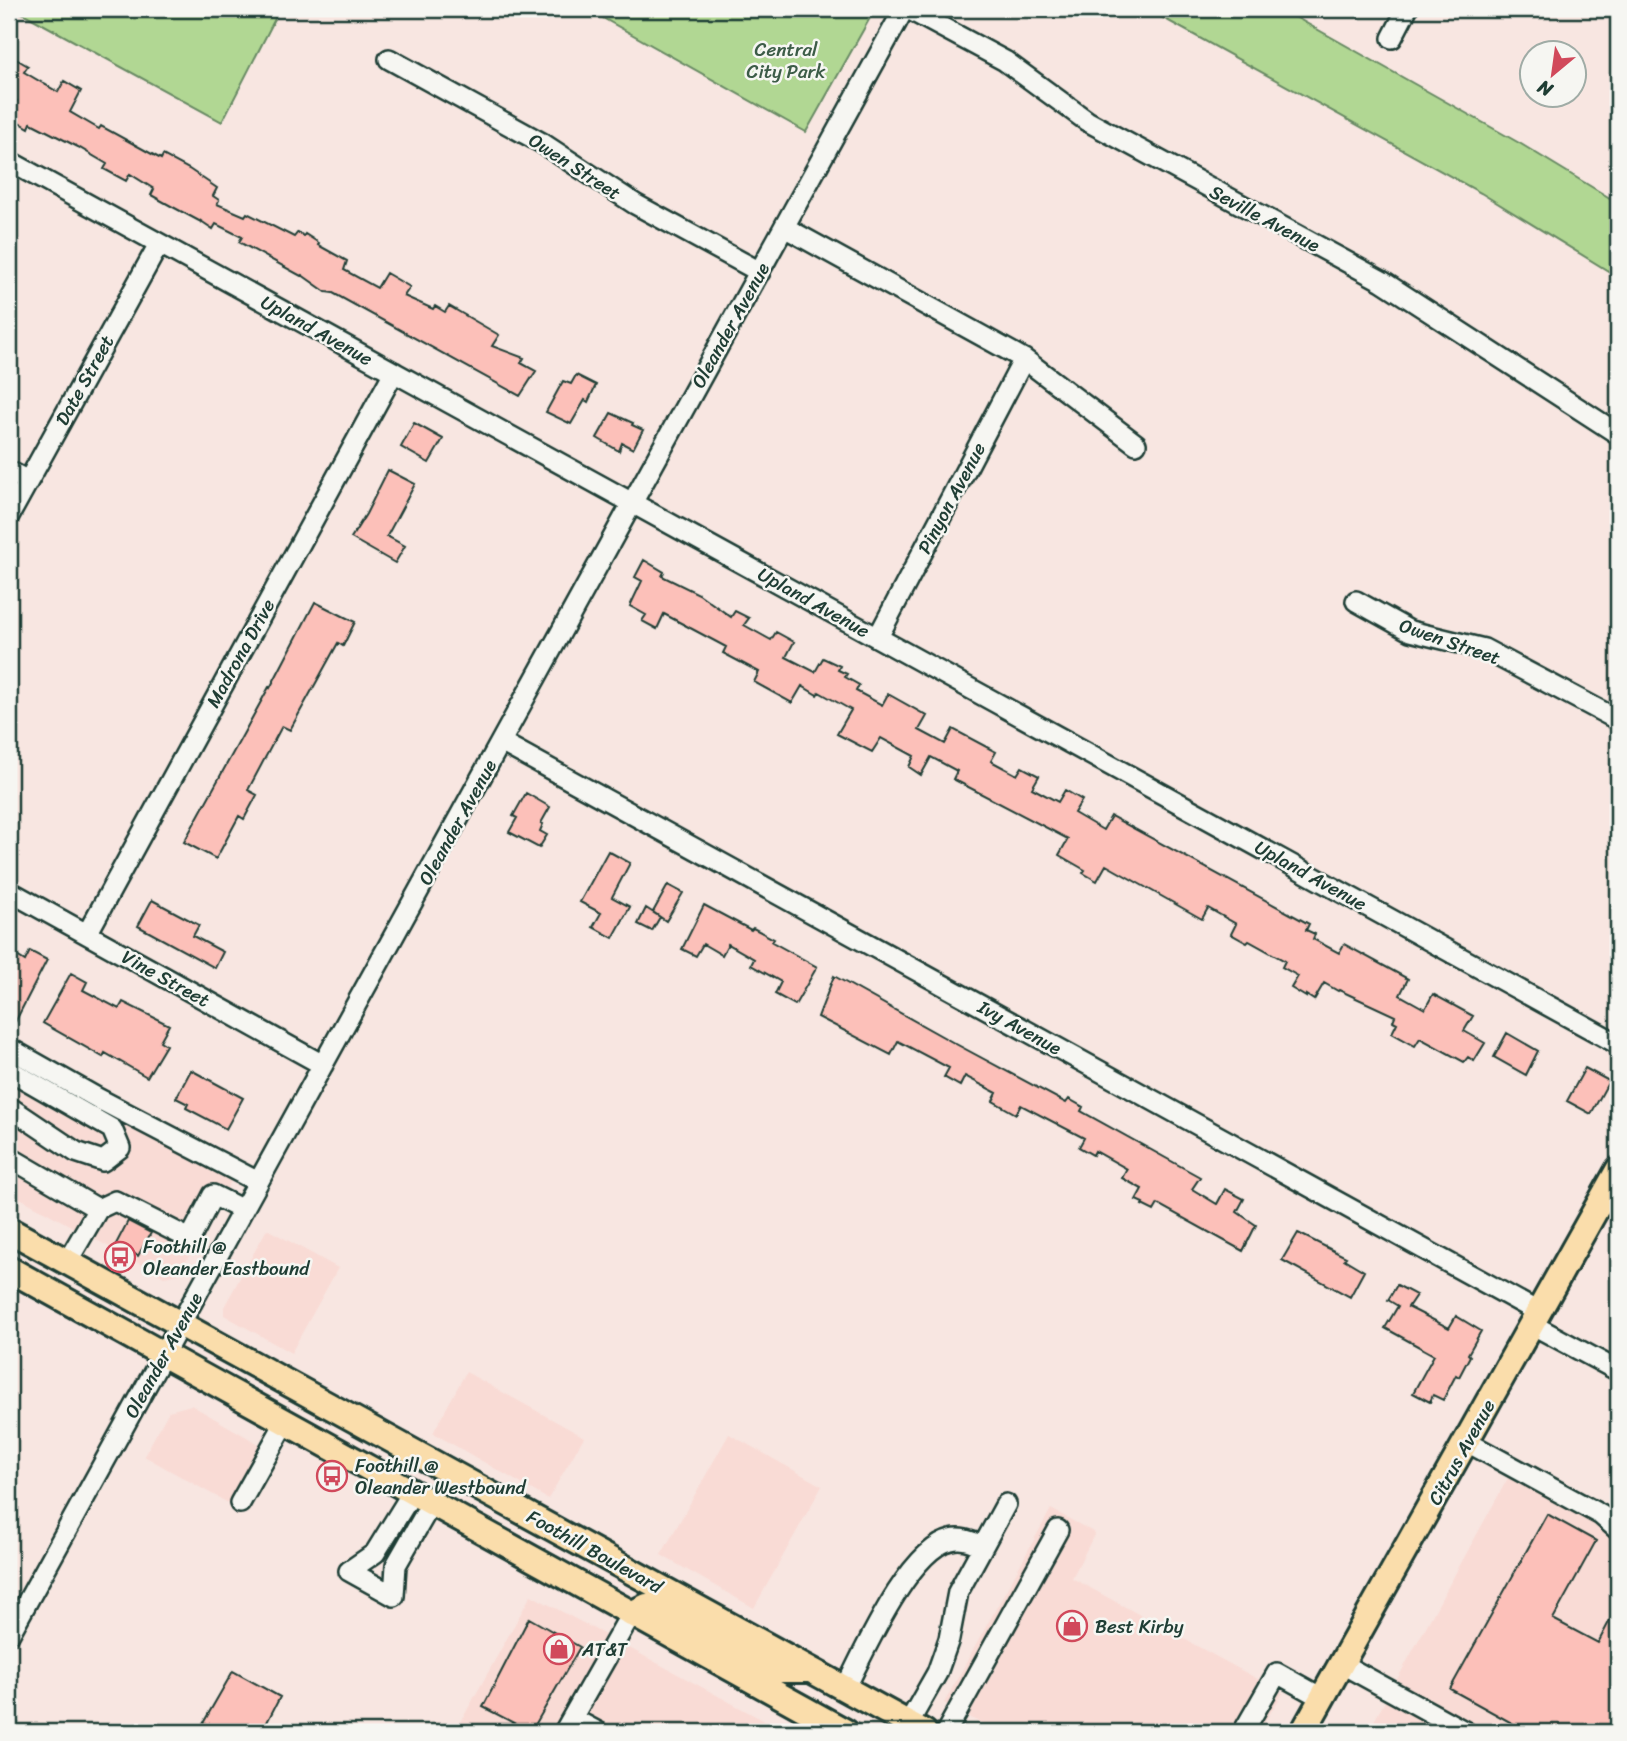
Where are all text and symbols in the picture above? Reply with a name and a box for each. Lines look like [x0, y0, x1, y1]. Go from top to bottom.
park label: Central City Park [747, 33, 826, 88]
north arrow [1518, 38, 1588, 108]
text: N [1531, 70, 1560, 107]
street label: Owen Street [522, 124, 628, 209]
street label: Seville Avenue [1203, 175, 1326, 261]
street label: Oleander Avenue [682, 256, 779, 394]
street label: Upland Avenue [254, 286, 379, 375]
street label: Date Street [46, 329, 123, 432]
street label: Pinyon Avenue [908, 436, 995, 560]
street label: Upland Avenue [751, 558, 876, 647]
street label: Madrona Drive [197, 592, 284, 714]
street label: Owen Street [1395, 609, 1505, 674]
street label: Oleander Avenue [409, 753, 506, 891]
street label: Upland Avenue [1248, 831, 1373, 920]
street label: Vine Street [115, 941, 216, 1016]
street label: Ivy Avenue [971, 990, 1068, 1064]
place label: Foothill @ Oleander Eastbound [143, 1230, 311, 1285]
bus stop icon: Foothill @ Oleander Eastbound [103, 1240, 137, 1274]
street label: Oleander Avenue [115, 1286, 212, 1424]
street label: Citrus Avenue [1419, 1393, 1504, 1511]
place label: Foothill @ Oleander Westbound [355, 1449, 527, 1504]
bus stop icon: Foothill @ Oleander Westbound [315, 1459, 349, 1493]
street label: Foothill Boulevard [520, 1500, 670, 1603]
shop icon: Best Kirby [1055, 1609, 1089, 1643]
place label: Best Kirby [1095, 1610, 1184, 1643]
shop icon: AT&T [542, 1632, 576, 1666]
place label: AT&T [581, 1633, 628, 1666]

